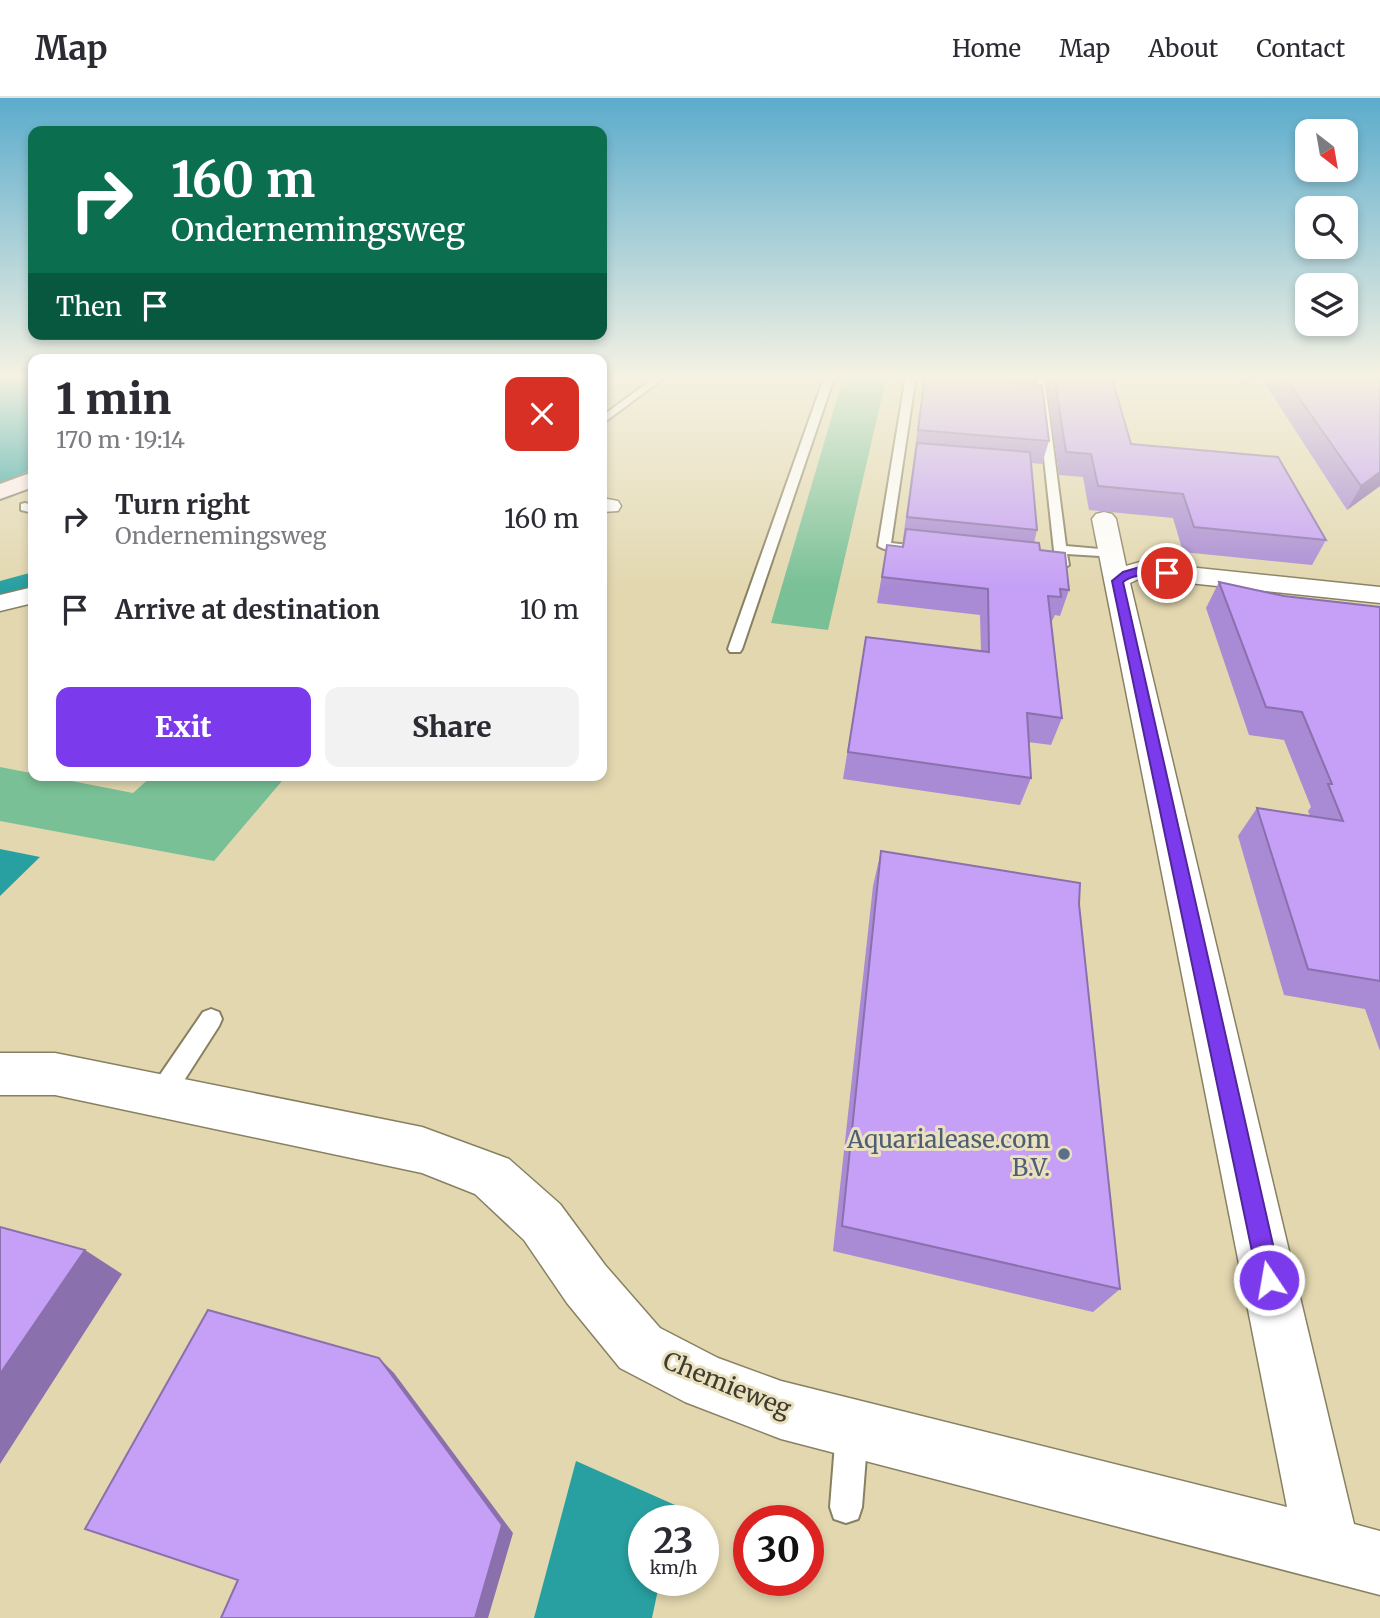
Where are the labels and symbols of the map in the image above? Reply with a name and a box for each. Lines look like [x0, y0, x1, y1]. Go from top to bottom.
north arrow [1295, 119, 1358, 182]
pin [1137, 543, 1197, 603]
place label: Aquarialease.com B.V. [846, 1124, 1050, 1183]
marker: Aquarialease.com B.V. [1056, 1146, 1072, 1162]
position arrow [1232, 1243, 1306, 1317]
street label: Chemieweg [659, 1345, 796, 1424]
speed limit sign: 30 [733, 1505, 824, 1596]

